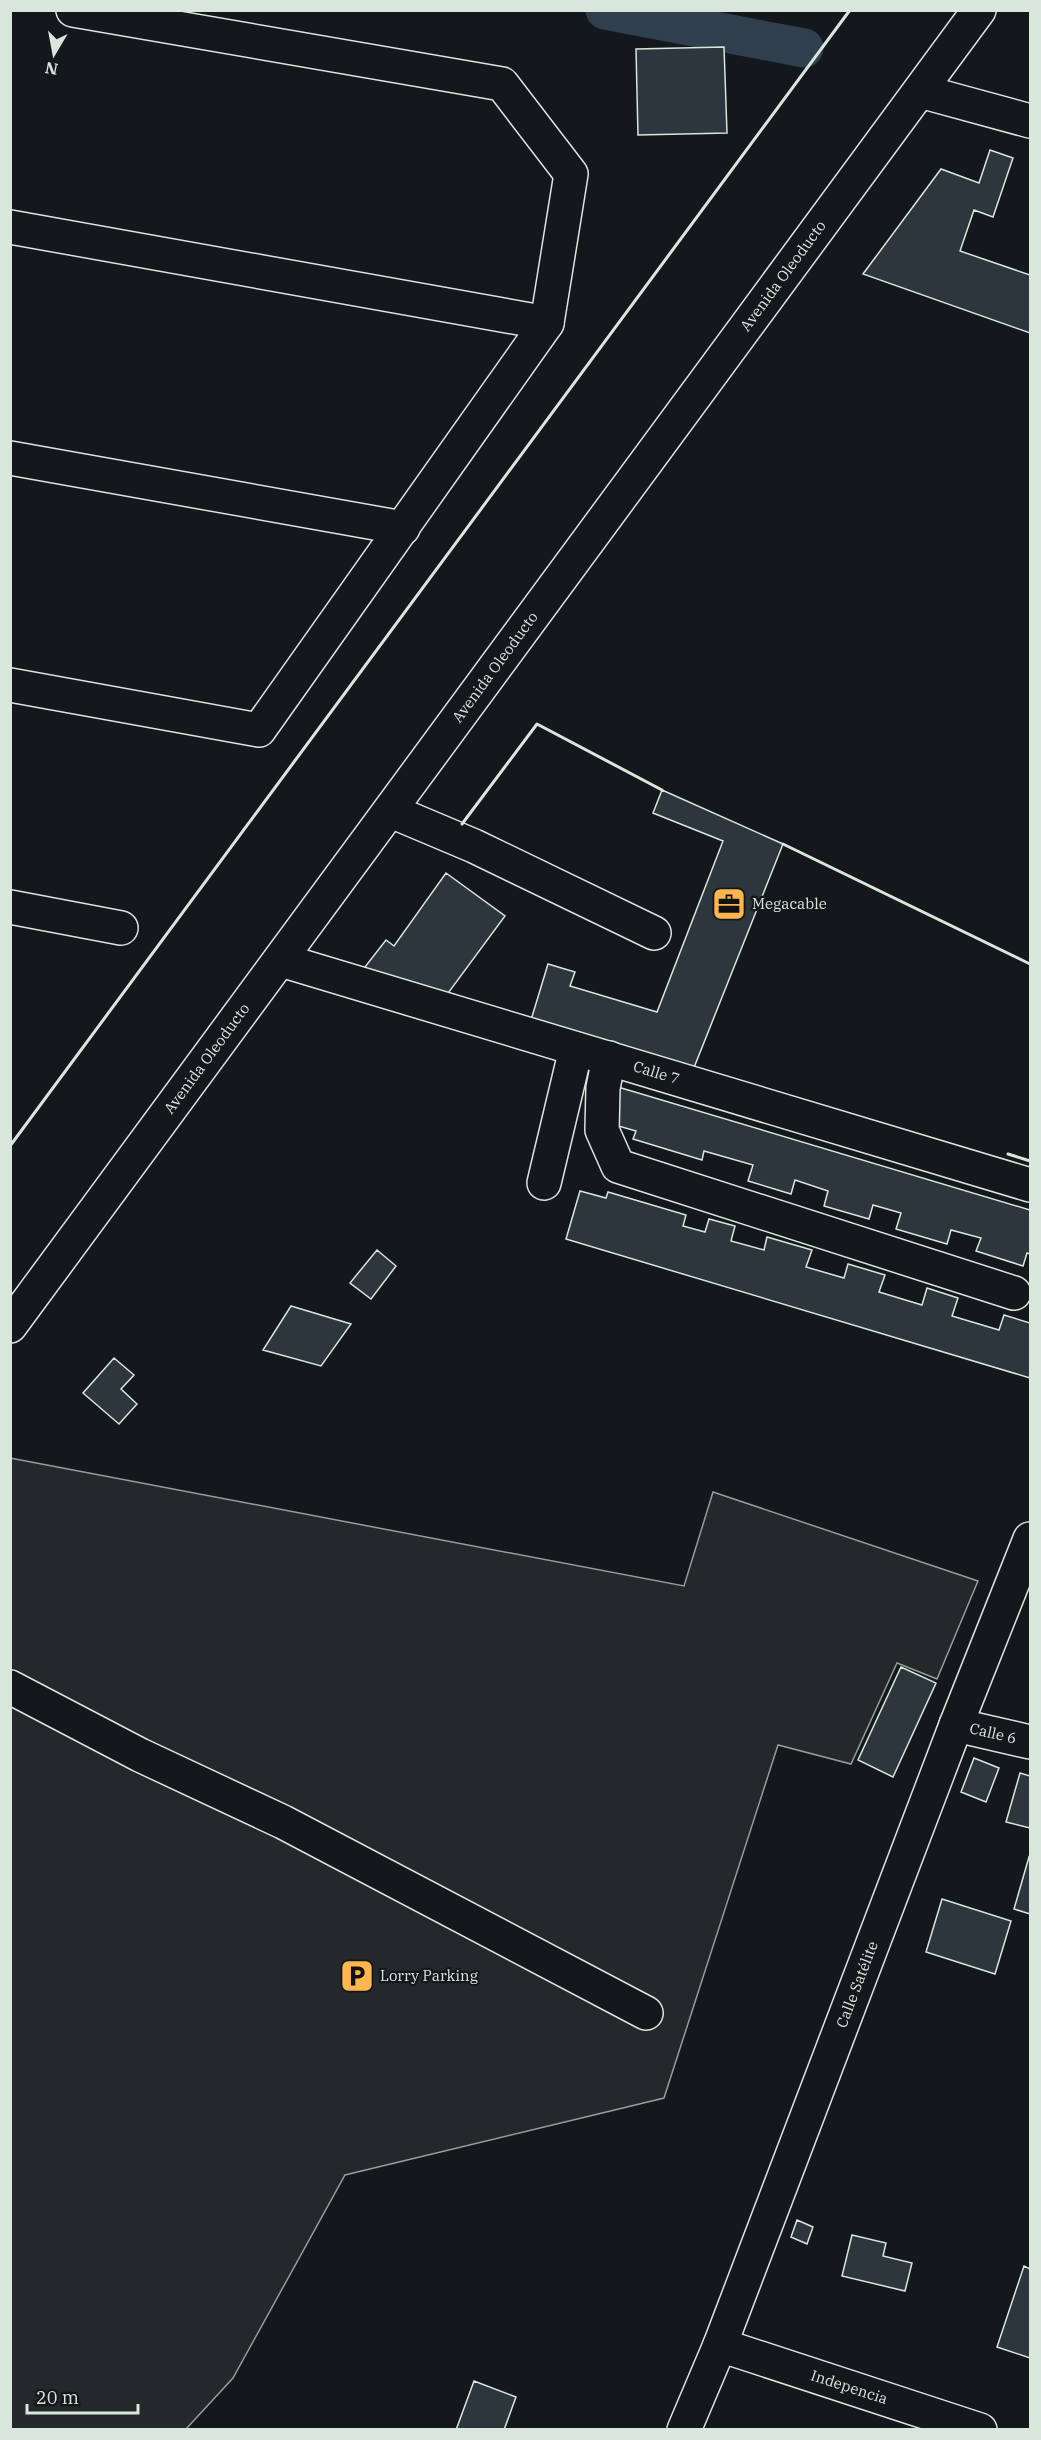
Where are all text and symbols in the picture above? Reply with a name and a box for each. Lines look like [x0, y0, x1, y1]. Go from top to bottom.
north arrow [24, 24, 84, 84]
text: N [43, 58, 59, 80]
street label: Avenida Oleoducto [736, 217, 830, 335]
street label: Avenida Oleoducto [448, 608, 542, 726]
office icon: Megacable [711, 886, 747, 922]
place label: Megacable [752, 894, 827, 913]
street label: Avenida Oleoducto [159, 999, 253, 1117]
street label: Calle 7 [631, 1056, 682, 1088]
street label: Calle 6 [968, 1718, 1018, 1748]
street label: Calle Satélite [832, 1938, 882, 2030]
parking icon: Lorry Parking [339, 1958, 375, 1994]
place label: Lorry Parking [380, 1966, 478, 1985]
street label: Indepencia [809, 2365, 890, 2408]
scale bar [27, 2377, 138, 2415]
text: 20 m [36, 2386, 79, 2409]

